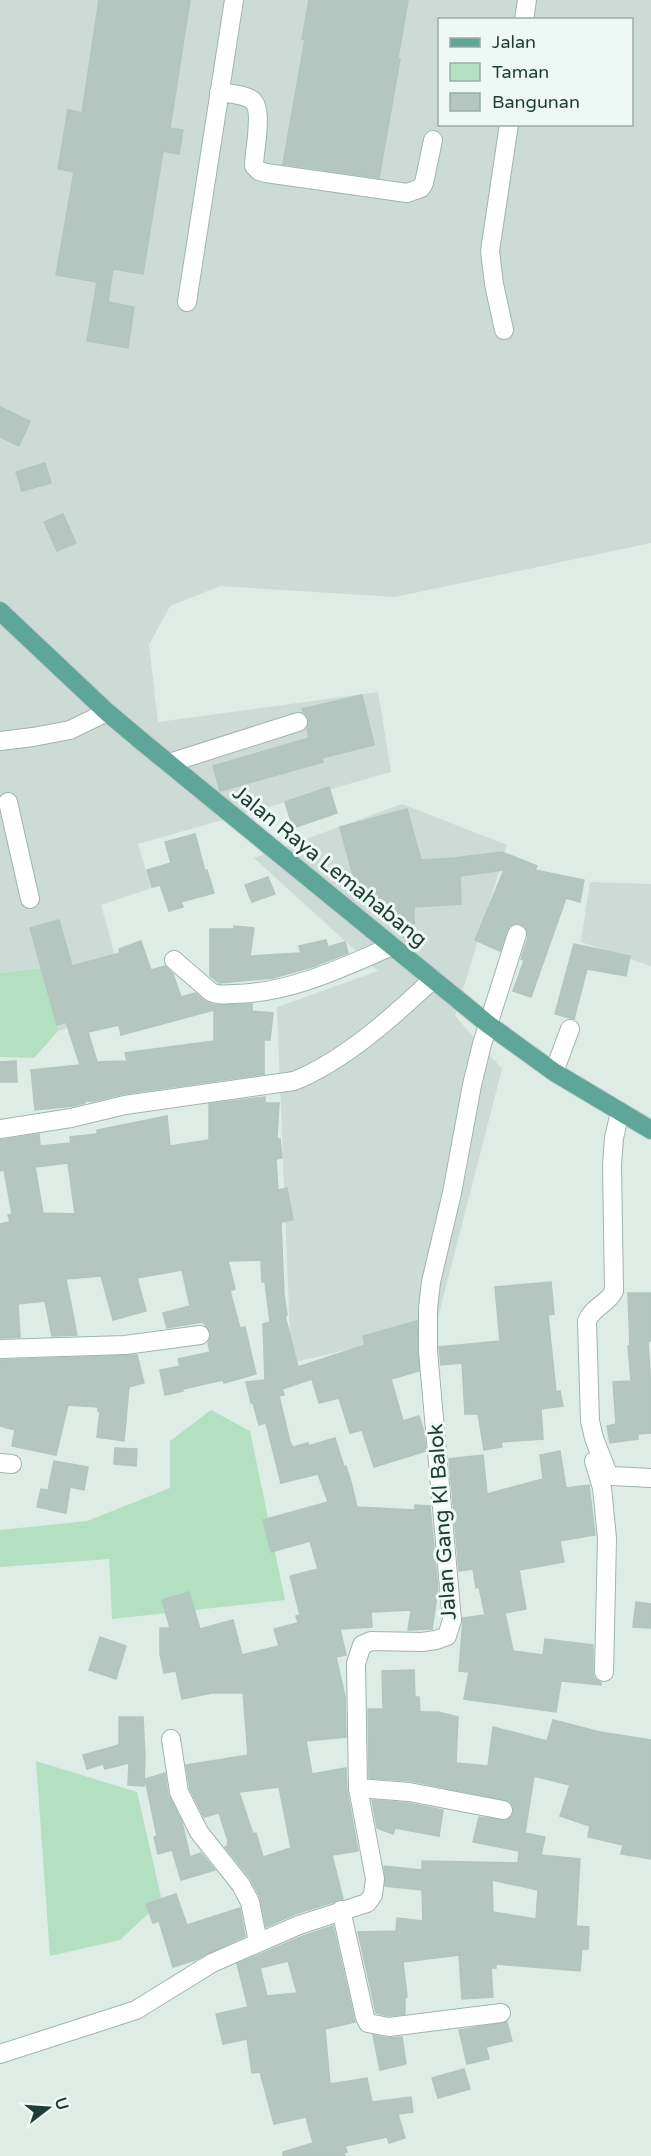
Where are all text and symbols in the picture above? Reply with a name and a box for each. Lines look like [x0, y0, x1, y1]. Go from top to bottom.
legend [438, 18, 633, 126]
text: Jalan [492, 31, 536, 53]
text: Taman [492, 61, 549, 83]
text: Bangunan [492, 91, 580, 113]
street label: Jalan Raya Lemahabang [228, 780, 432, 952]
street label: Jalan Gang Kl Balok [423, 1423, 462, 1621]
north arrow [18, 2078, 78, 2138]
text: U [50, 2095, 73, 2113]

